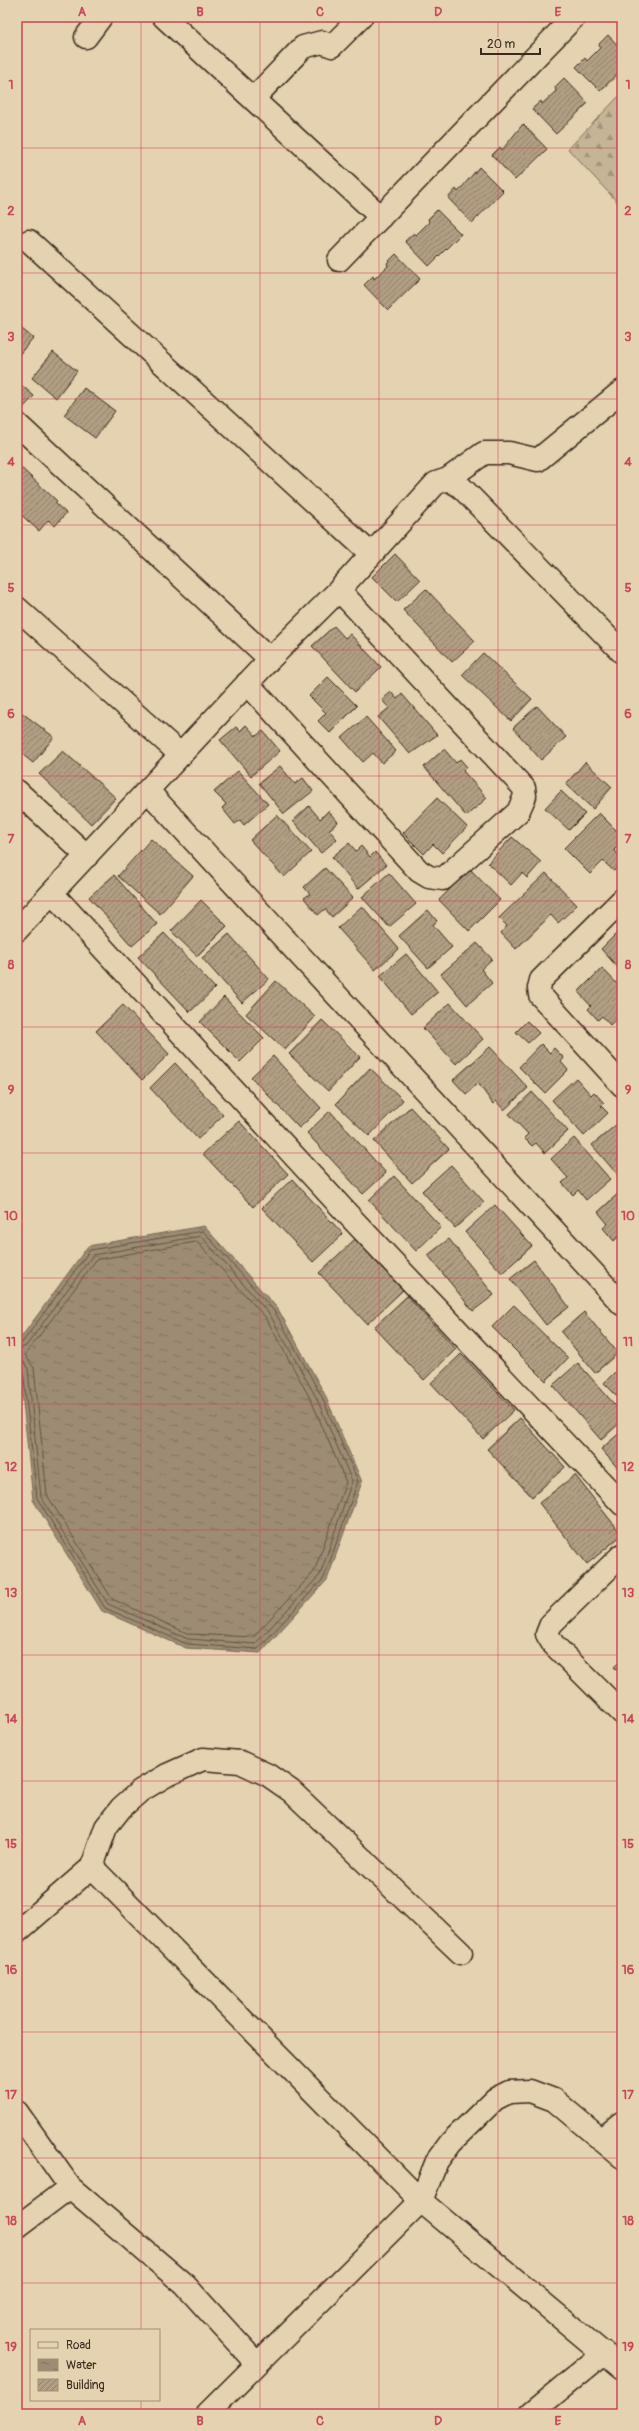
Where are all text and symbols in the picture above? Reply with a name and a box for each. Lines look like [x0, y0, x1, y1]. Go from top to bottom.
text: A [78, 4, 87, 20]
text: B [196, 4, 204, 20]
text: C [316, 4, 324, 20]
text: D [434, 4, 442, 20]
text: E [555, 4, 562, 20]
scale bar [481, 30, 540, 56]
text: 20 m [487, 37, 516, 52]
text: 1 [8, 77, 14, 93]
text: 1 [625, 77, 631, 93]
text: 2 [7, 203, 15, 219]
text: 2 [624, 203, 632, 219]
text: 3 [7, 329, 15, 345]
text: 3 [624, 329, 632, 345]
text: 4 [7, 454, 15, 470]
text: 4 [624, 454, 632, 470]
text: 5 [7, 580, 15, 596]
text: 5 [624, 580, 632, 596]
text: 6 [7, 706, 15, 722]
text: 6 [624, 706, 632, 722]
text: 7 [8, 831, 15, 847]
text: 7 [625, 831, 632, 847]
text: 8 [8, 957, 15, 973]
text: 8 [625, 957, 632, 973]
text: 9 [8, 1082, 15, 1098]
text: 9 [625, 1082, 632, 1098]
text: 10 [4, 1208, 18, 1224]
text: 10 [621, 1208, 635, 1224]
text: 11 [6, 1334, 16, 1350]
text: 11 [623, 1334, 633, 1350]
text: 12 [5, 1459, 17, 1475]
text: 12 [622, 1459, 634, 1475]
text: 13 [5, 1585, 17, 1601]
text: 13 [622, 1585, 634, 1601]
text: 14 [5, 1711, 18, 1727]
text: 14 [622, 1711, 635, 1727]
text: 15 [5, 1836, 17, 1852]
text: 15 [622, 1836, 634, 1852]
text: 16 [5, 1962, 18, 1978]
text: 16 [622, 1962, 635, 1978]
text: 17 [5, 2087, 17, 2103]
text: 17 [622, 2087, 634, 2103]
text: 18 [5, 2213, 17, 2229]
text: 18 [622, 2213, 634, 2229]
legend [30, 2329, 160, 2401]
text: Road [66, 2338, 91, 2353]
text: 19 [5, 2339, 17, 2355]
text: 19 [622, 2339, 634, 2355]
text: Water [66, 2358, 97, 2373]
text: Building [66, 2378, 105, 2393]
text: A [78, 2413, 87, 2429]
text: B [196, 2413, 204, 2429]
text: C [316, 2413, 324, 2429]
text: D [434, 2413, 442, 2429]
text: E [555, 2413, 562, 2429]

